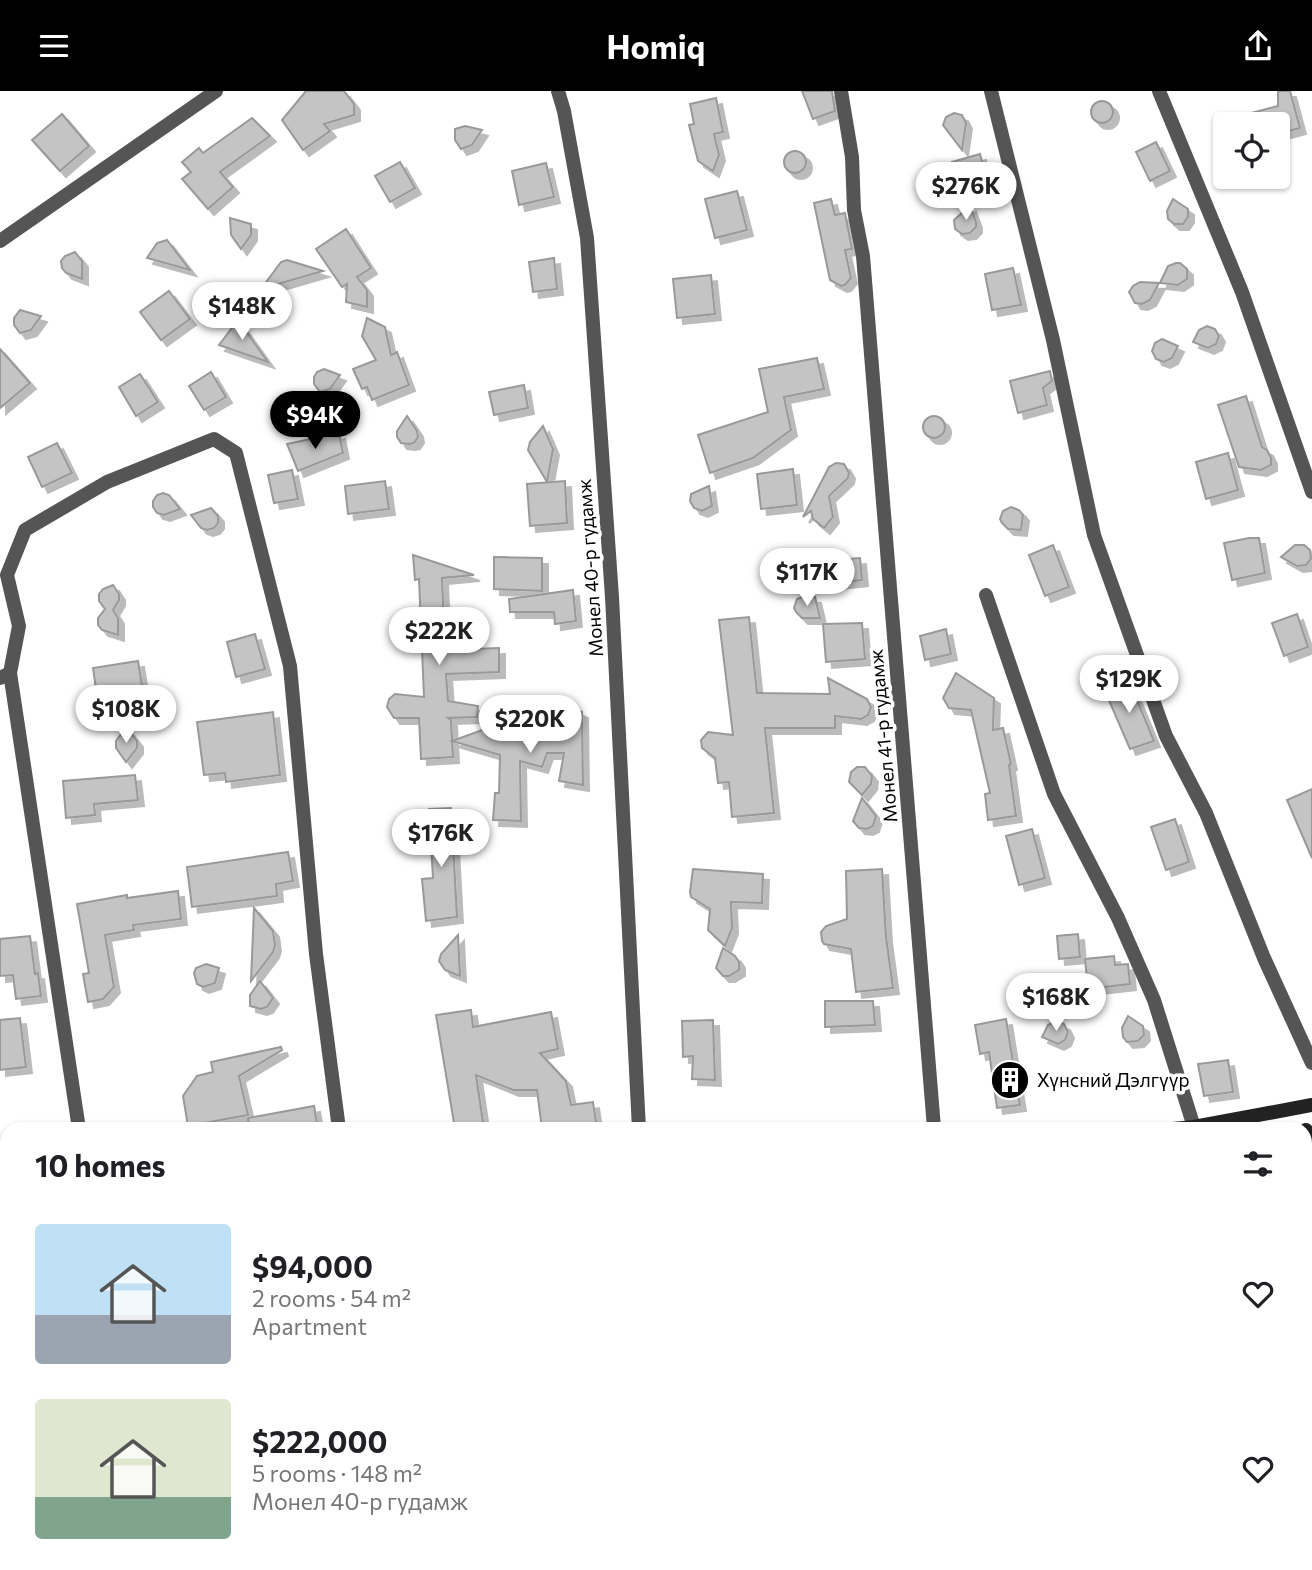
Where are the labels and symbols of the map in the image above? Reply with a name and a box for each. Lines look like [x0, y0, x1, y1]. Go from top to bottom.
pin: $276K [917, 163, 1015, 222]
pin: $148K [193, 282, 291, 342]
pin: $94K [274, 391, 356, 451]
street label: Монел 40-р гудамж [572, 478, 607, 658]
pin: $117K [758, 549, 856, 608]
pin: $222K [390, 607, 488, 667]
street label: Монел 41-р гудамж [863, 648, 902, 824]
pin: $129K [1080, 655, 1178, 715]
pin: $108K [77, 685, 175, 745]
pin: $220K [481, 695, 579, 755]
pin: $176K [392, 809, 490, 869]
pin: $168K [1007, 974, 1105, 1033]
building icon: Хүнсний Дэлгүүр [989, 1059, 1031, 1101]
place label: Хүнсний Дэлгүүр [1037, 1068, 1190, 1091]

